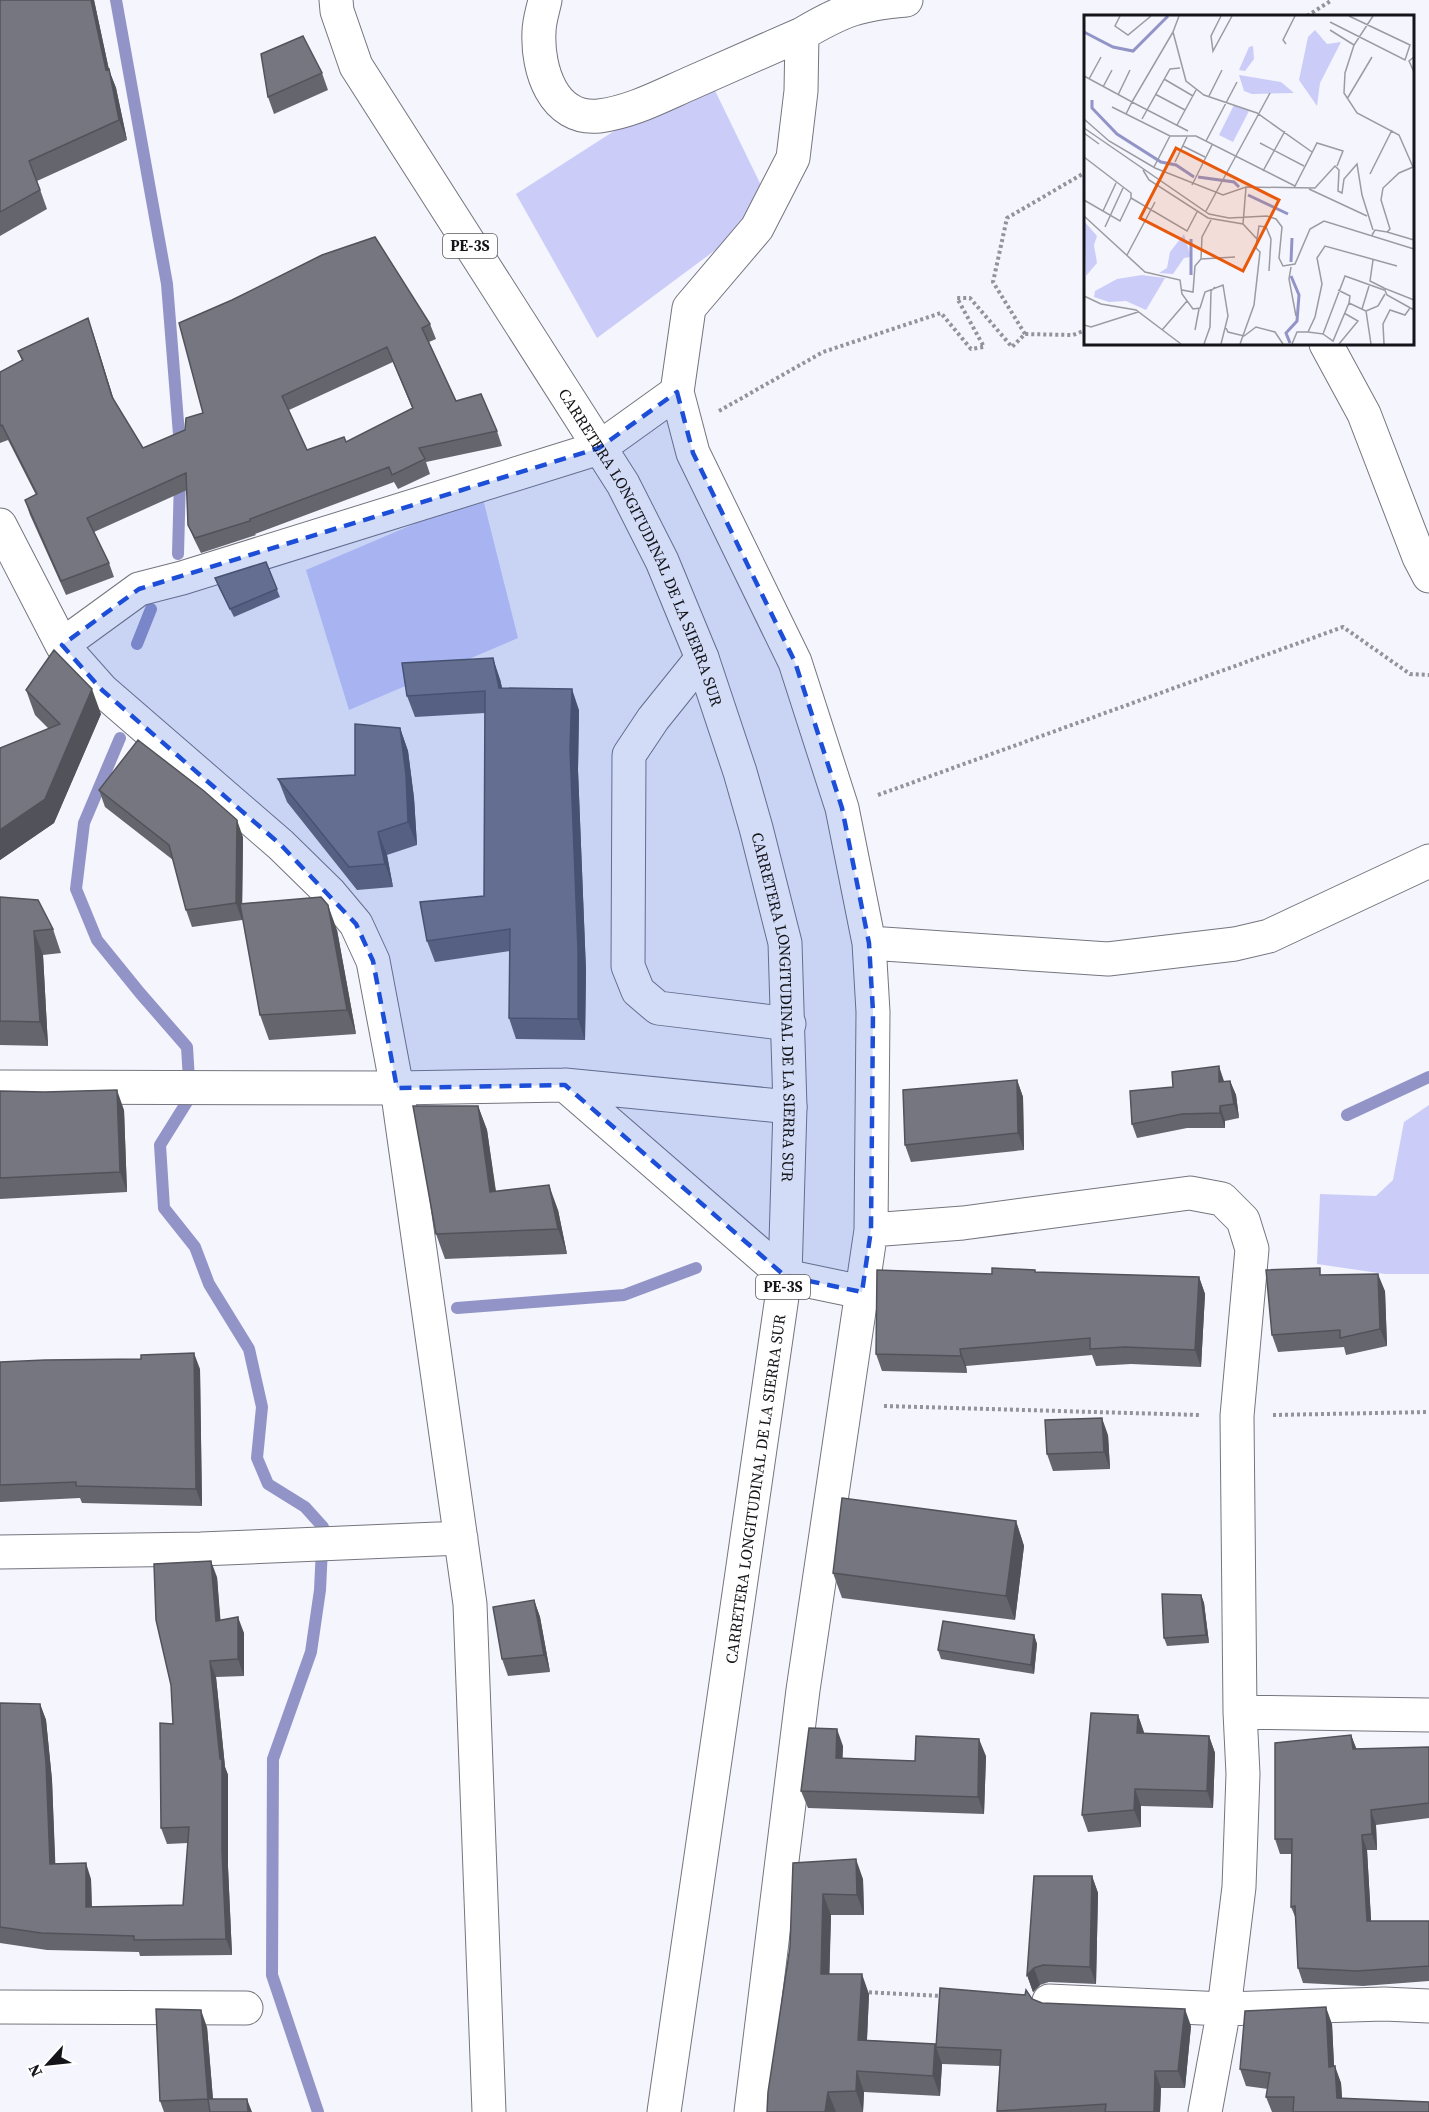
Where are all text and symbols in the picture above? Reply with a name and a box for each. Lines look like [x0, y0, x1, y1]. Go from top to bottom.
inset map [1084, 15, 1414, 345]
road number: PE-3S [443, 234, 497, 258]
street label: CARRETERA LONGITUDINAL DE LA SIERRA SUR [554, 384, 728, 709]
street label: CARRETERA LONGITUDINAL DE LA SIERRA SUR [746, 830, 801, 1183]
road number: PE-3S [756, 1275, 810, 1299]
street label: CARRETERA LONGITUDINAL DE LA SIERRA SUR [720, 1312, 791, 1665]
north arrow [18, 2034, 78, 2094]
text: N [22, 2060, 47, 2081]

